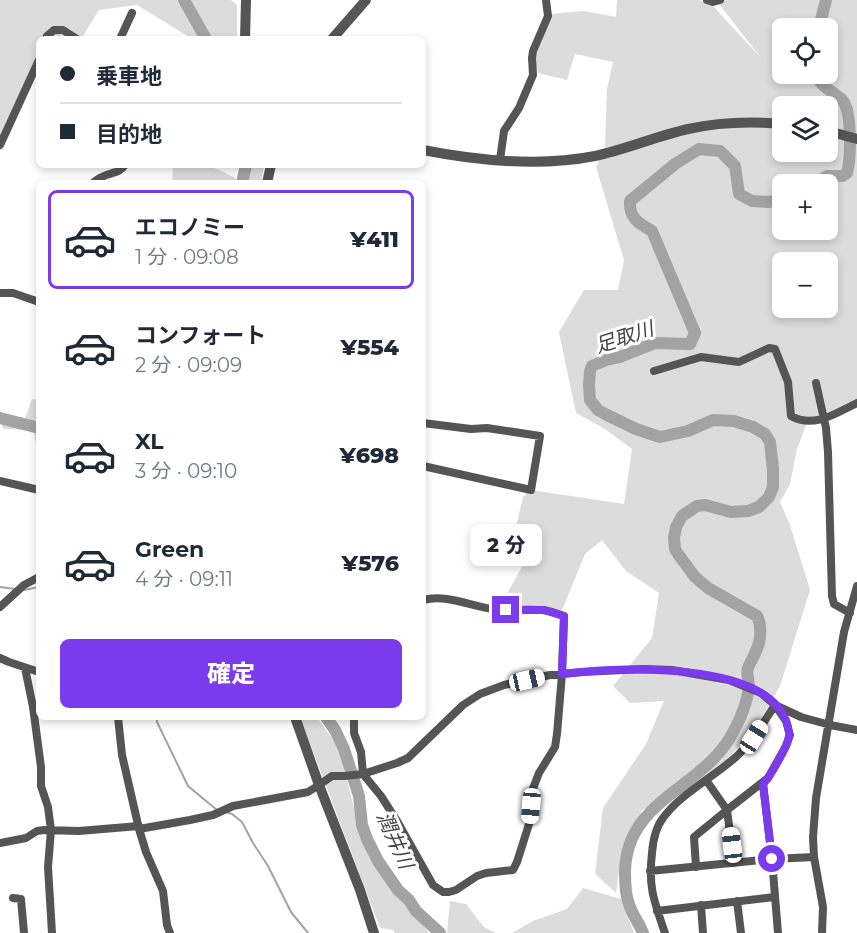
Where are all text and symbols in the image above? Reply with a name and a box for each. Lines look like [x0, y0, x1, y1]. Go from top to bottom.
map controls [772, 18, 838, 318]
button: locate [772, 18, 838, 84]
text: 乗車地 [96, 63, 162, 90]
button: layers [772, 96, 838, 162]
text: 目的地 [96, 121, 162, 148]
button: + [772, 174, 838, 240]
icon: car [63, 213, 117, 267]
text: エコノミー [135, 214, 245, 241]
text: ¥411 [350, 226, 399, 253]
text: 1 分 · 09:08 [135, 245, 239, 269]
button: − [772, 252, 838, 318]
water label: 足取川 [592, 316, 658, 358]
icon: car [63, 321, 117, 375]
text: コンフォート [135, 322, 266, 349]
text: ¥554 [340, 334, 399, 361]
text: 2 分 · 09:09 [135, 353, 242, 377]
text: XL [135, 428, 164, 455]
icon: car [63, 429, 117, 483]
text: ¥698 [339, 442, 399, 469]
text: 3 分 · 09:10 [135, 459, 237, 483]
callout: 2 分 [470, 523, 542, 565]
text: 2 分 [487, 533, 525, 557]
text: Green [135, 536, 204, 563]
icon: car [63, 537, 117, 591]
text: ¥576 [342, 550, 399, 577]
text: 4 分 · 09:11 [135, 567, 233, 591]
route end [492, 596, 519, 623]
button: 確定 [60, 639, 402, 708]
car [507, 667, 547, 693]
car [737, 717, 771, 757]
car [520, 787, 542, 825]
water label: 潤井川 [372, 808, 419, 874]
car [721, 826, 743, 864]
route start [758, 845, 785, 872]

